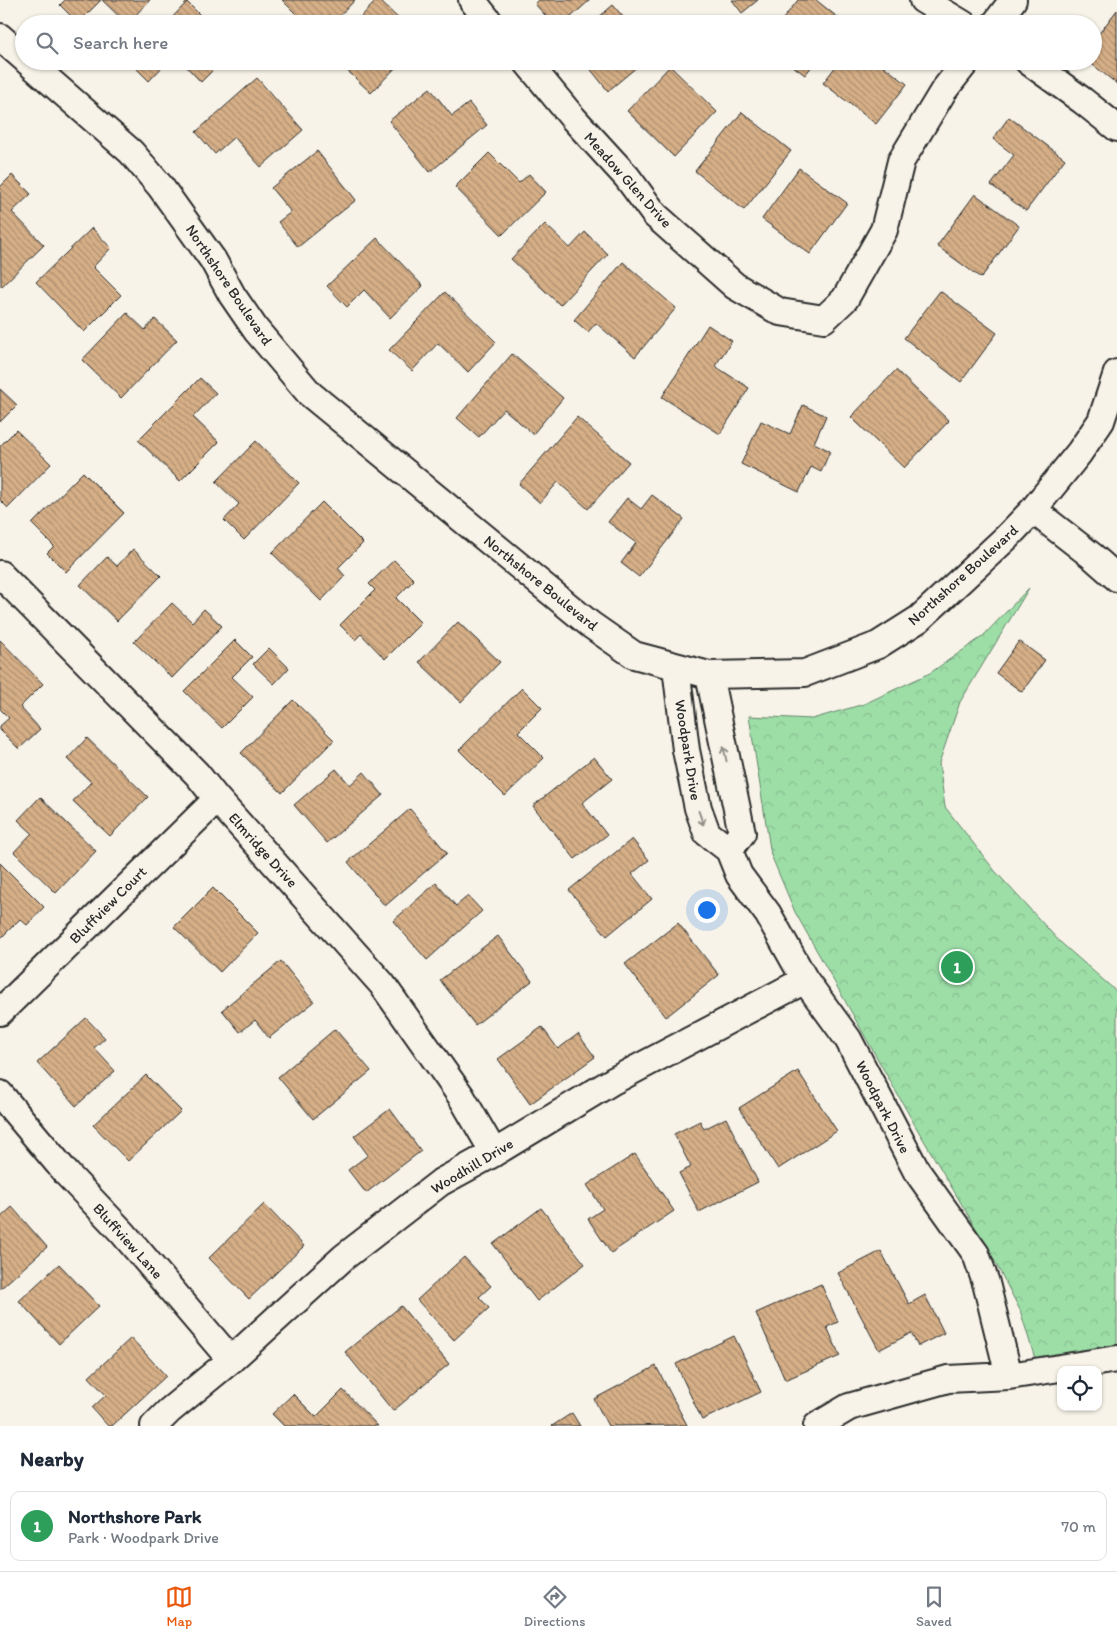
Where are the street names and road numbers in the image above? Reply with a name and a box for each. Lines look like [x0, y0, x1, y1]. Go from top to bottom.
street label: Meadow Glen Drive [580, 128, 676, 232]
street label: Northshore Boulevard [182, 221, 277, 349]
street label: Northshore Boulevard [904, 520, 1022, 629]
street label: Northshore Boulevard [480, 531, 602, 635]
street label: Woodpark Drive [671, 698, 705, 802]
street label: Elmridge Drive [225, 809, 301, 891]
street label: Bluffview Court [66, 862, 151, 947]
street label: Woodpark Drive [852, 1058, 914, 1156]
street label: Woodhill Drive [428, 1134, 516, 1198]
street label: Bluffview Lane [89, 1199, 167, 1283]

